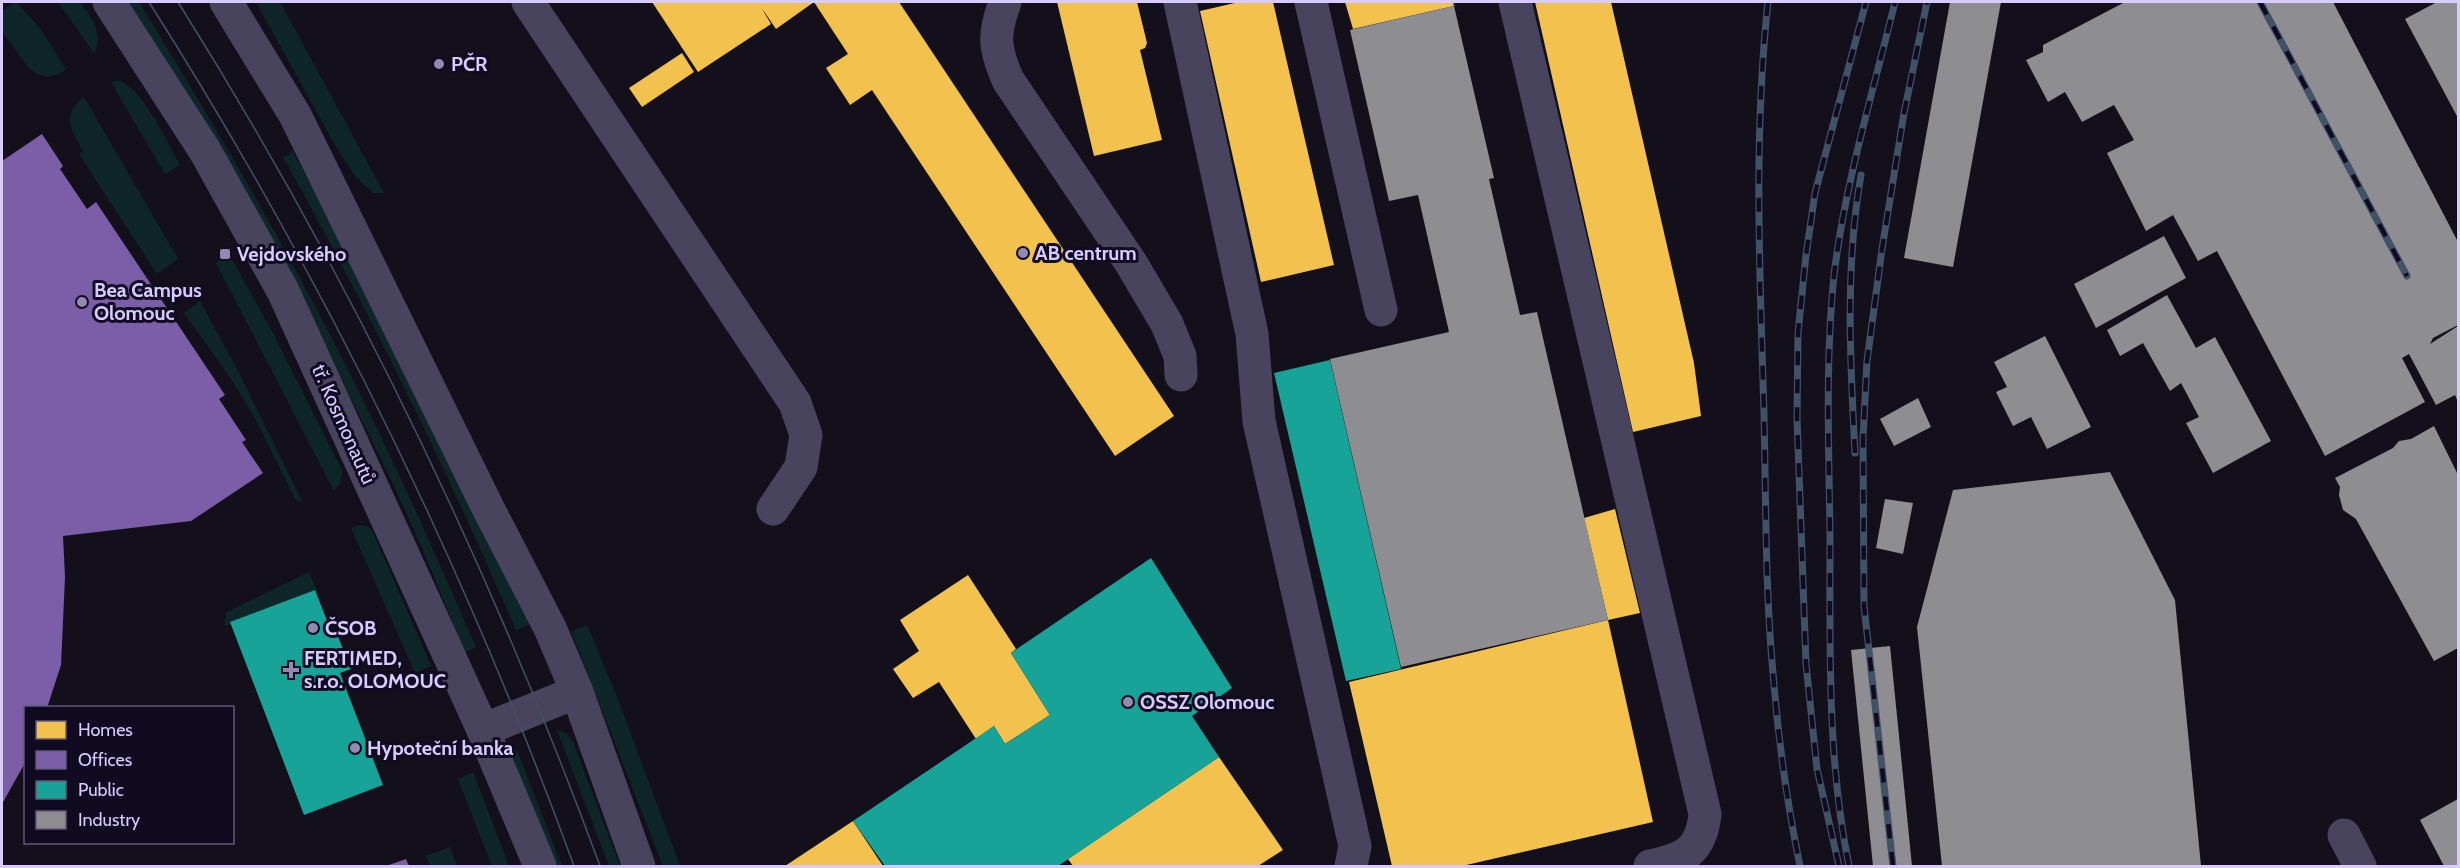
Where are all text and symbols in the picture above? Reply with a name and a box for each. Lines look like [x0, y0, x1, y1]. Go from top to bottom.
place label: PČR [451, 52, 488, 76]
marker: PČR [432, 57, 446, 71]
place label: AB centrum [1035, 241, 1137, 265]
place label: Vejdovského [237, 242, 346, 266]
marker: AB centrum [1016, 246, 1030, 260]
marker: Vejdovského [218, 247, 232, 261]
place label: Bea Campus Olomouc [94, 278, 202, 325]
marker: Bea Campus Olomouc [75, 295, 89, 309]
street label: tř. Kosmonautů [307, 360, 381, 488]
place label: ČSOB [325, 616, 377, 640]
marker: ČSOB [306, 621, 320, 635]
place label: FERTIMED, s.r.o. OLOMOUC [304, 646, 446, 693]
marker: FERTIMED, s.r.o. OLOMOUC [282, 661, 300, 679]
place label: OSSZ Olomouc [1140, 690, 1274, 714]
marker: OSSZ Olomouc [1121, 695, 1135, 709]
legend [24, 706, 234, 844]
text: Homes [78, 719, 133, 741]
place label: Hypoteční banka [367, 736, 514, 760]
marker: Hypoteční banka [348, 741, 362, 755]
text: Offices [78, 749, 132, 771]
text: Public [78, 779, 124, 801]
text: Industry [78, 809, 140, 831]

